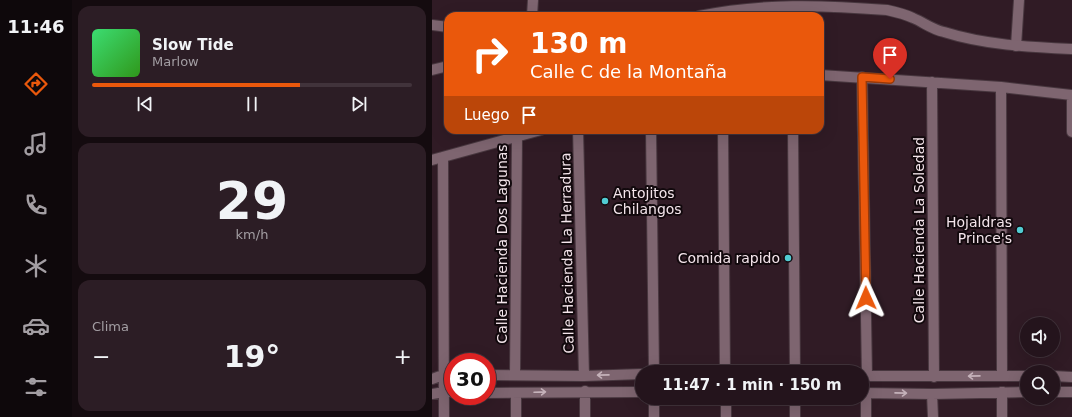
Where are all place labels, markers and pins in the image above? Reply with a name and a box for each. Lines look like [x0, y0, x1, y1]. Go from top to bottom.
pin [873, 38, 907, 79]
place label: Antojitos Chilangos [613, 185, 682, 217]
marker: Antojitos Chilangos [600, 196, 610, 206]
place label: Hojaldras Prince's [946, 214, 1012, 246]
marker: Hojaldras Prince's [1015, 225, 1025, 235]
place label: Comida rapido [678, 250, 780, 266]
marker: Comida rapido [783, 253, 793, 263]

